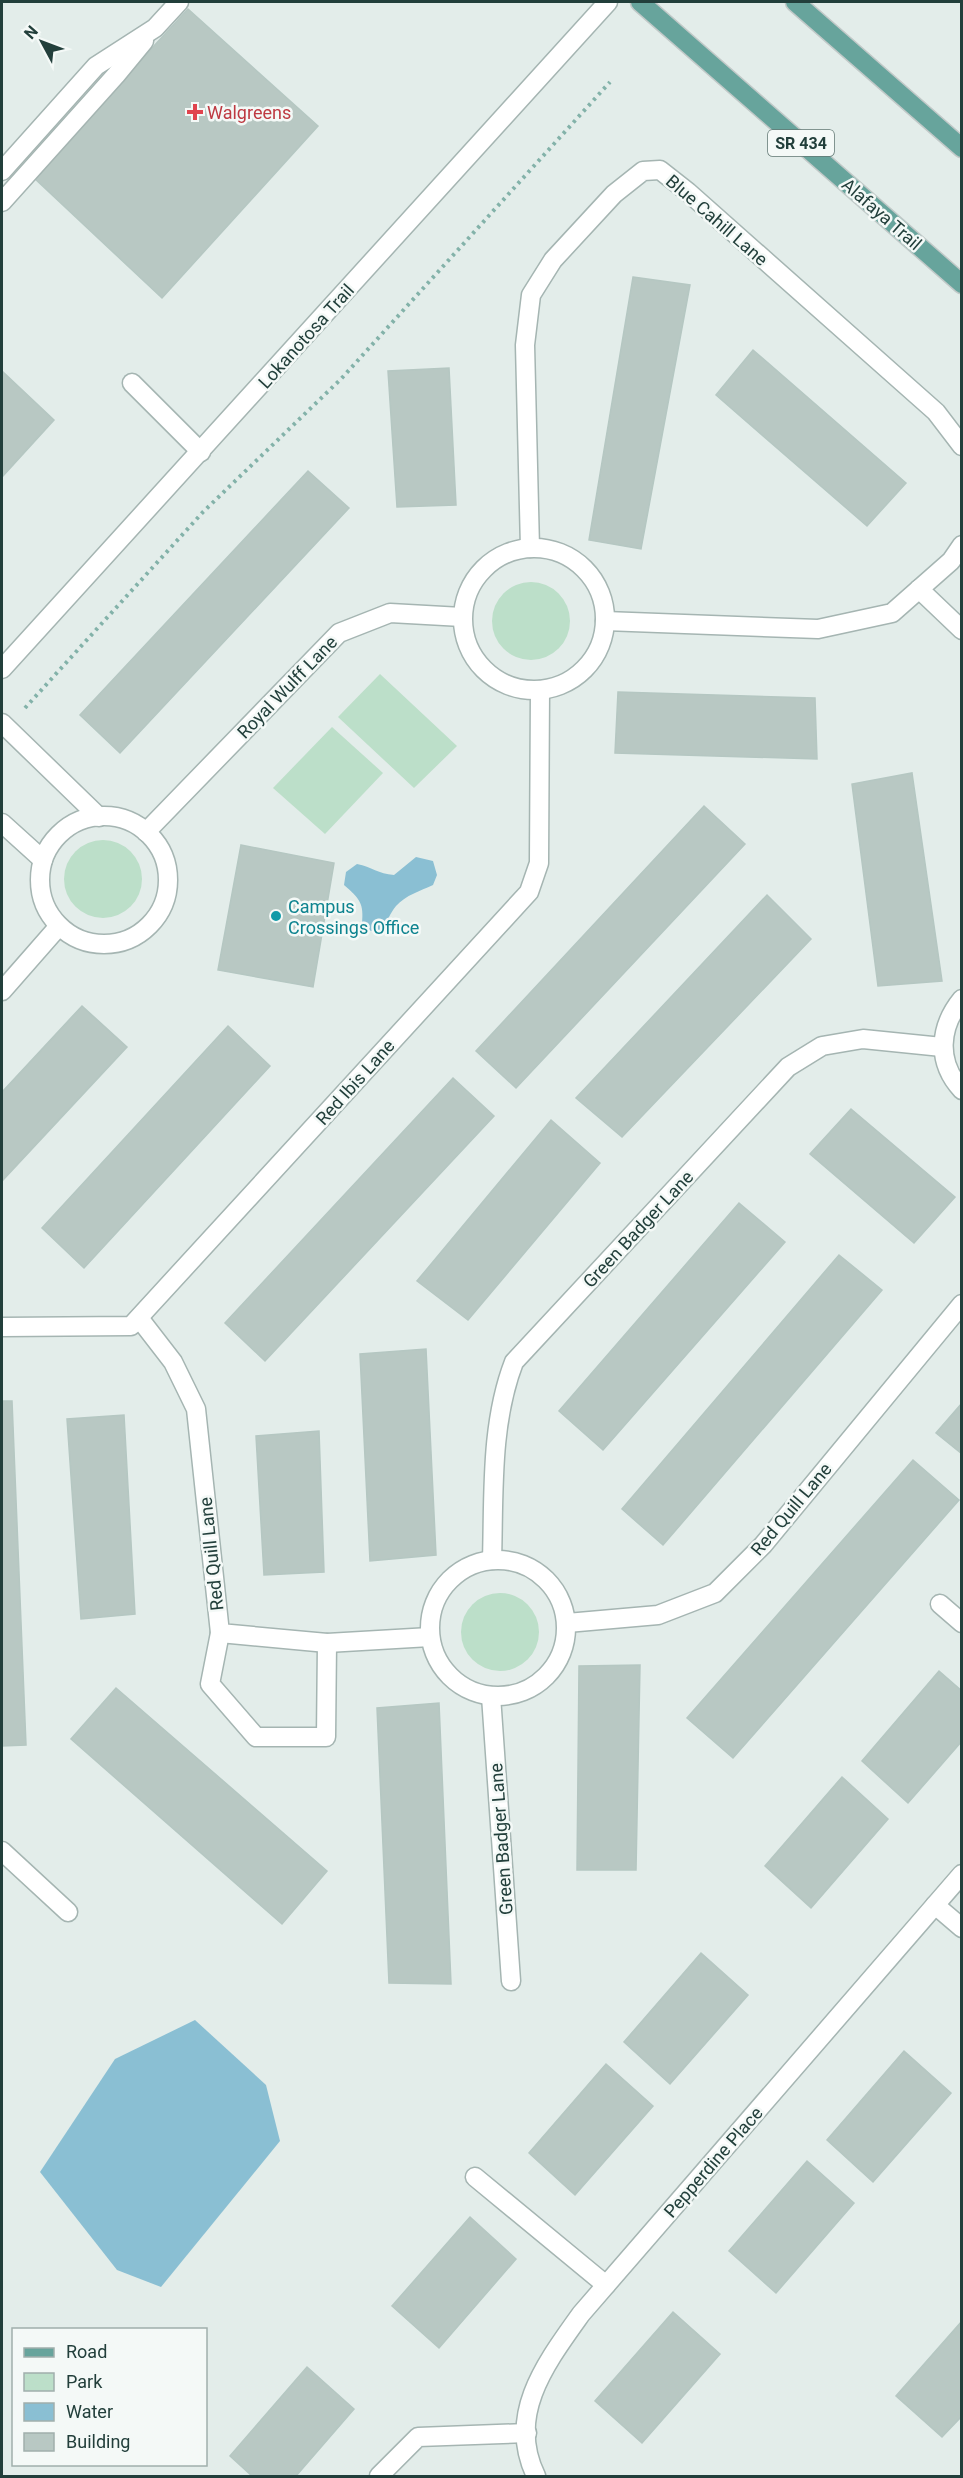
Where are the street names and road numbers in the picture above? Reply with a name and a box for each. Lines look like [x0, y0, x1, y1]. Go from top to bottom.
road number: SR 434 [768, 130, 834, 156]
street label: Blue Cahill Lane [662, 170, 772, 270]
street label: Alafaya Trail [838, 174, 926, 254]
street label: Lokanotosa Trail [254, 280, 358, 392]
street label: Royal Wulff Lane [233, 631, 341, 743]
street label: Red Ibis Lane [311, 1035, 399, 1129]
street label: Green Badger Lane [578, 1166, 698, 1292]
street label: Red Quill Lane [746, 1459, 836, 1559]
street label: Red Quill Lane [195, 1496, 227, 1612]
street label: Green Badger Lane [485, 1762, 517, 1916]
street label: Pepperdine Place [659, 2102, 767, 2222]

